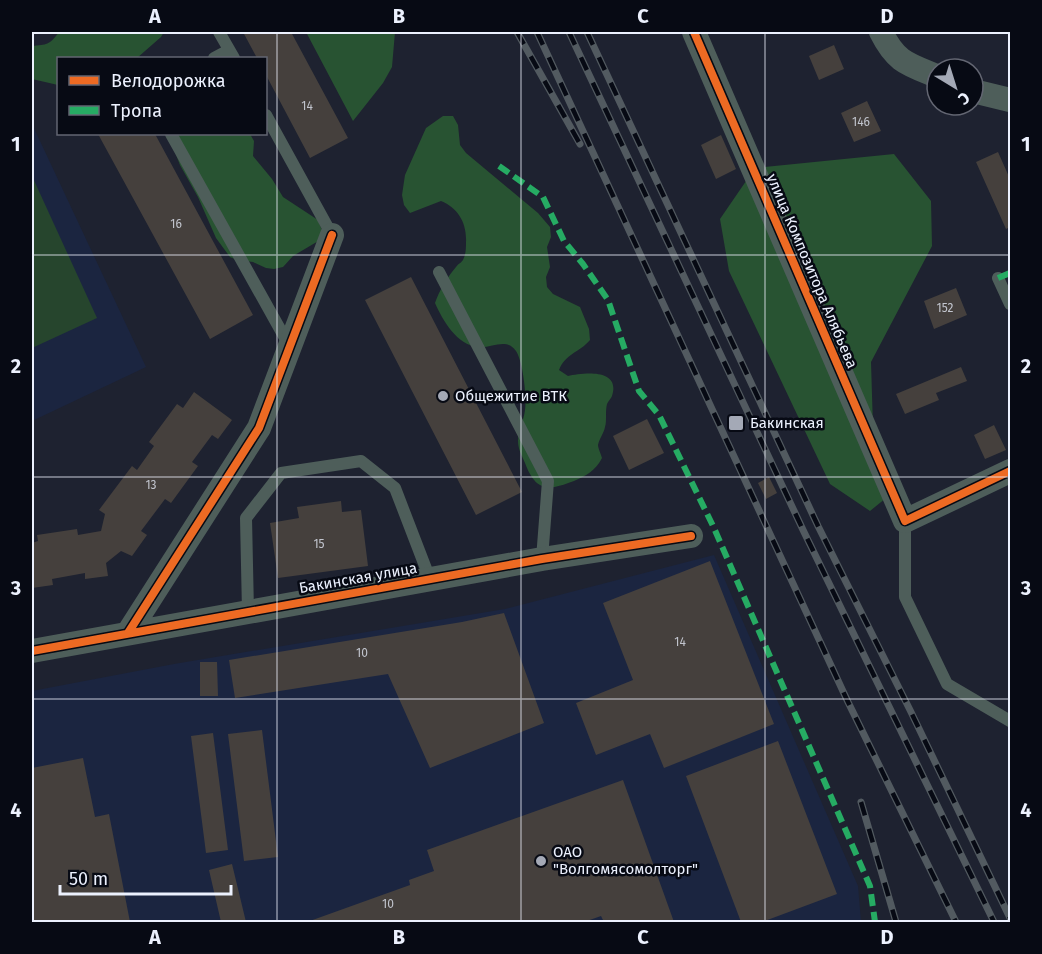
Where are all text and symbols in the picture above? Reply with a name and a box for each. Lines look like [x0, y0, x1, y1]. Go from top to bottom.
text: A [148, 4, 162, 28]
text: B [393, 4, 405, 28]
text: C [637, 4, 649, 28]
text: D [880, 4, 894, 28]
legend [57, 57, 267, 135]
north arrow [925, 57, 985, 117]
text: Велодорожка [111, 70, 226, 92]
text: С [954, 88, 973, 109]
house number: 14 [301, 99, 313, 113]
text: Тропа [111, 100, 162, 122]
house number: 146 [852, 115, 870, 129]
text: 1 [11, 132, 21, 156]
text: 1 [1021, 132, 1031, 156]
street label: улица Композитора Алябьева [763, 171, 861, 371]
house number: 16 [170, 217, 182, 231]
house number: 152 [936, 301, 954, 315]
text: 2 [11, 354, 21, 378]
text: 2 [1021, 354, 1031, 378]
place label: Общежитие ВТК [455, 387, 567, 405]
marker: Общежитие ВТК [436, 389, 450, 403]
marker: Бакинская [727, 414, 745, 432]
place label: Бакинская [750, 414, 824, 432]
house number: 13 [145, 478, 157, 492]
house number: 15 [313, 537, 325, 551]
street label: Бакинская улица [298, 559, 418, 597]
text: 3 [10, 576, 21, 600]
text: 3 [1020, 576, 1031, 600]
house number: 14 [674, 635, 686, 649]
house number: 10 [356, 646, 368, 660]
text: 4 [10, 798, 22, 822]
text: 4 [1020, 798, 1032, 822]
place label: ОАО "Волгомясомолторг" [553, 843, 698, 878]
marker: ОАО "Волгомясомолторг" [534, 854, 548, 868]
scale bar [60, 858, 231, 896]
text: 50 m [69, 868, 108, 890]
house number: 10 [382, 897, 394, 911]
text: A [148, 925, 162, 949]
text: B [393, 925, 405, 949]
text: C [637, 925, 649, 949]
text: D [880, 925, 894, 949]

